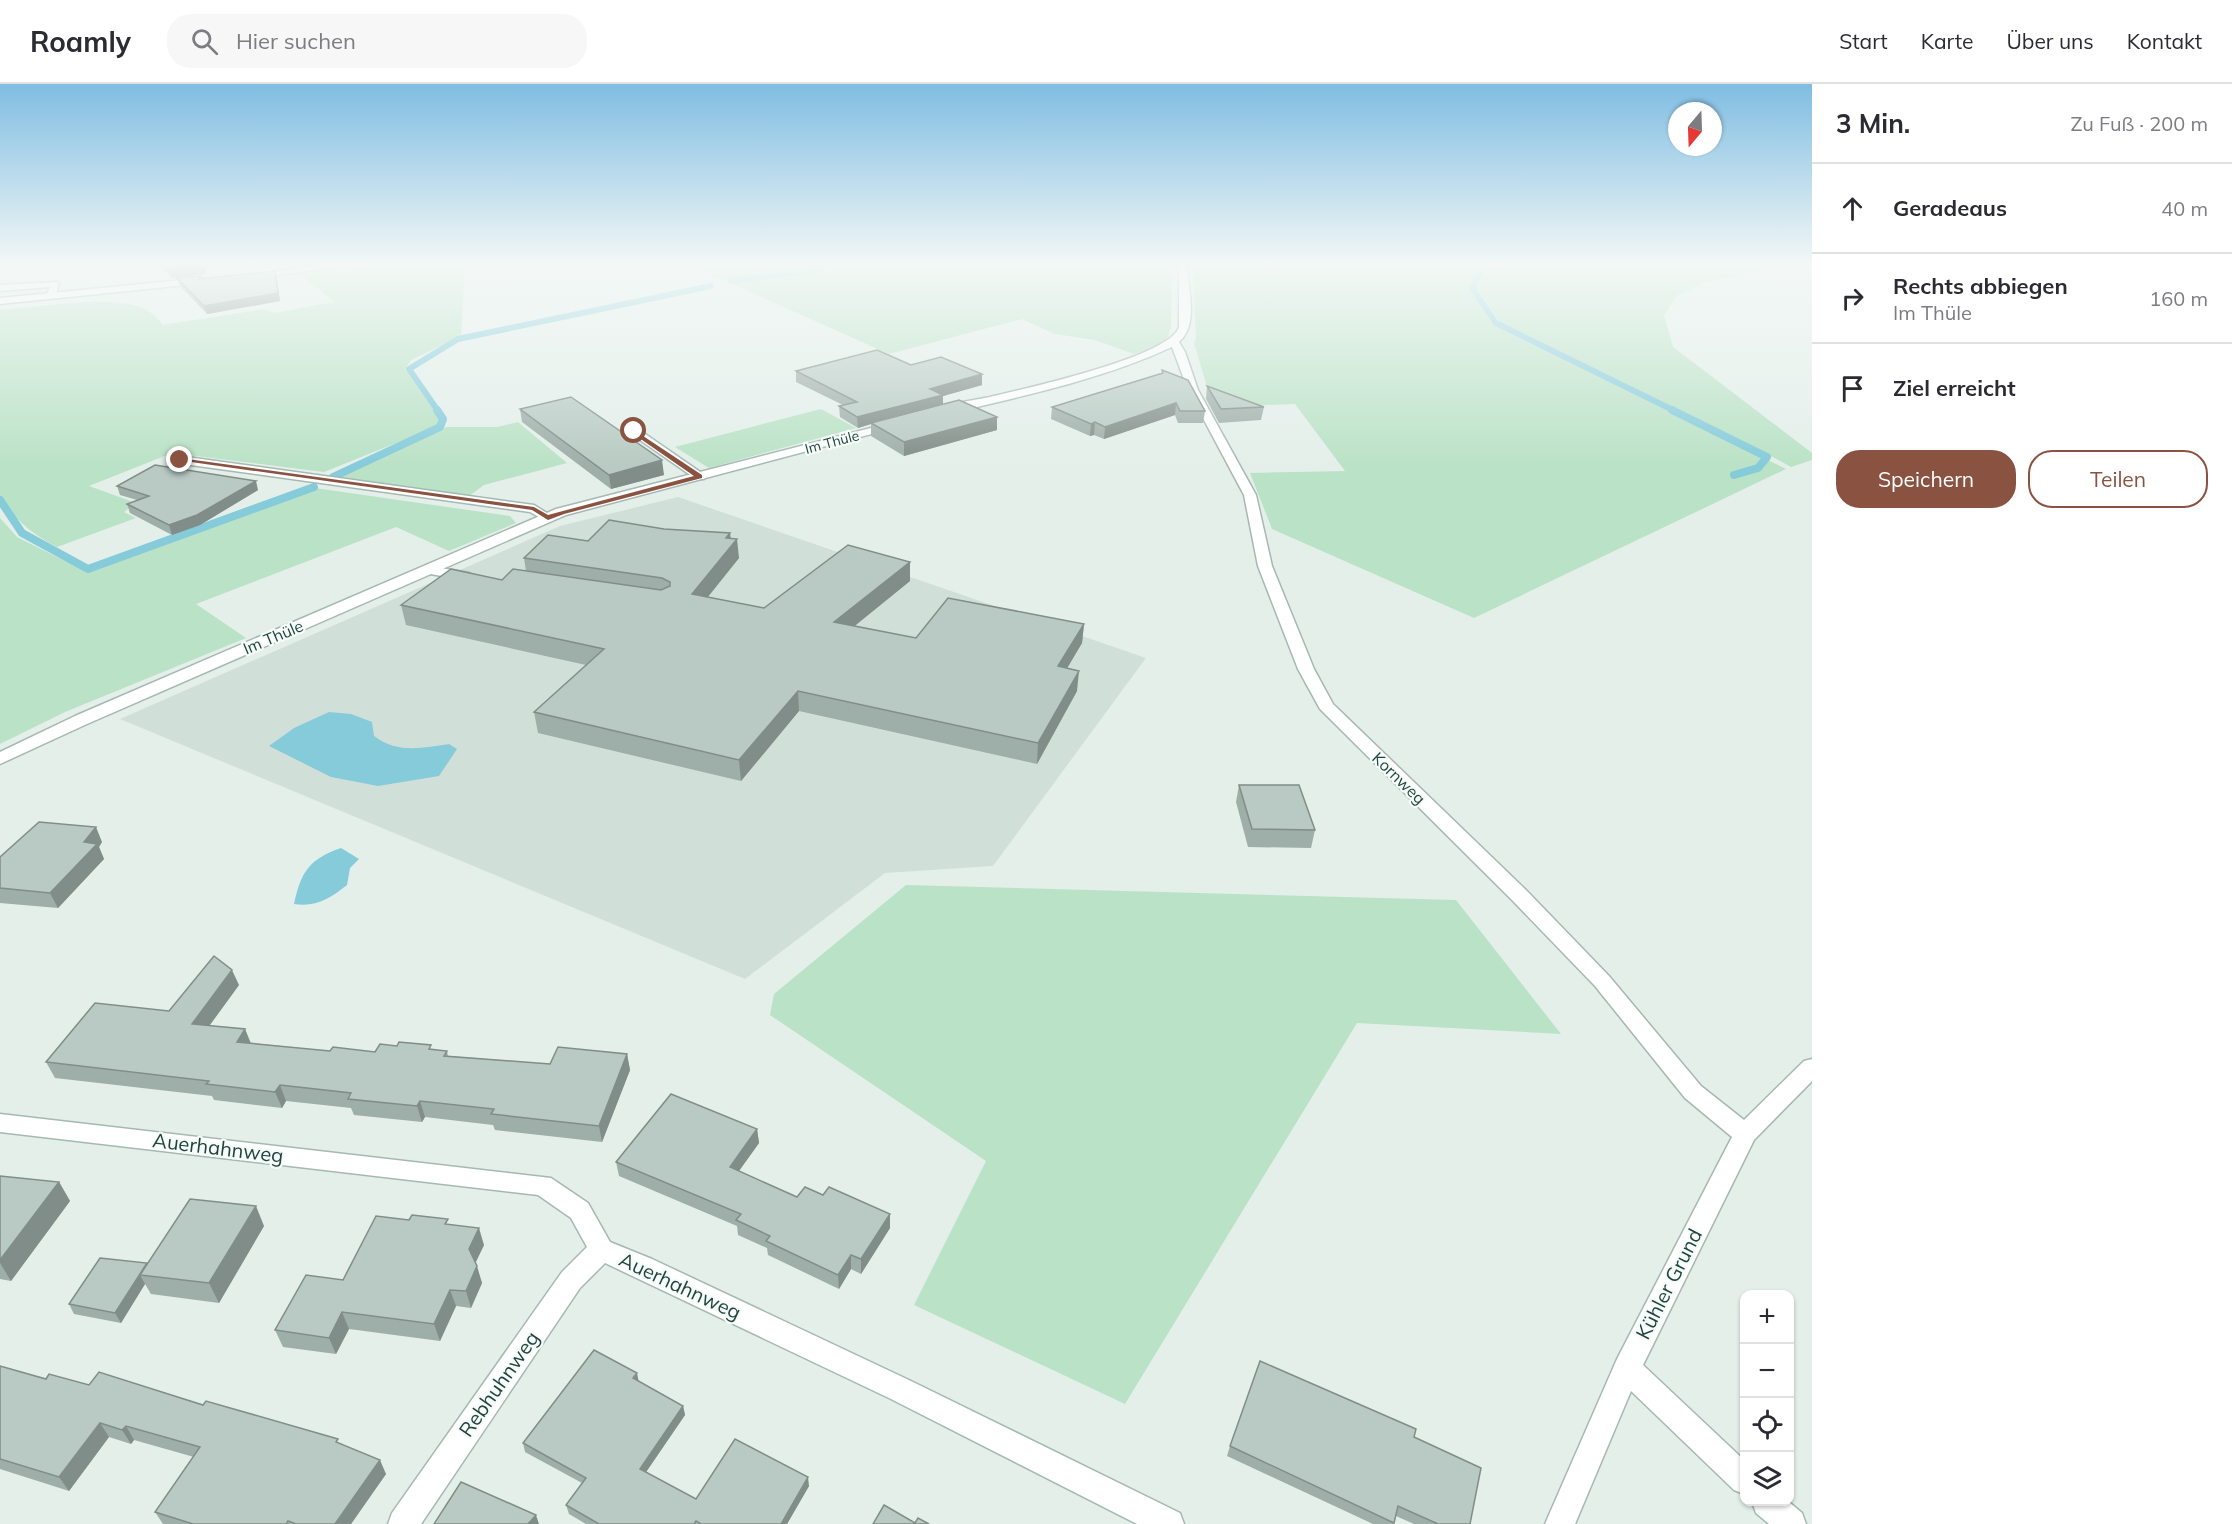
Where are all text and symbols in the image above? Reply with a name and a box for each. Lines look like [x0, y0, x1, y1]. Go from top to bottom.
search box [167, 14, 587, 68]
text: Roamly [30, 24, 131, 59]
icon: search [188, 25, 221, 58]
text: Hier suchen [236, 27, 356, 55]
text: Start [1839, 28, 1888, 54]
text: Karte [1921, 28, 1973, 54]
text: Über uns [2006, 28, 2094, 54]
text: Kontakt [2127, 28, 2202, 54]
north arrow [1668, 102, 1722, 156]
text: 3 Min. [1836, 107, 1910, 140]
text: Zu Fuß · 200 m [2070, 111, 2208, 136]
icon: ahead [1836, 192, 1869, 225]
text: Geradeaus [1893, 194, 2007, 222]
text: 40 m [2161, 196, 2208, 221]
text: Rechts abbiegen [1893, 272, 2068, 300]
icon: right [1836, 282, 1869, 315]
text: 160 m [2149, 286, 2208, 311]
text: Im Thüle [1893, 300, 1972, 325]
icon: arrive [1836, 372, 1869, 405]
text: Ziel erreicht [1893, 374, 2016, 402]
route start [620, 417, 646, 443]
street label: Im Thüle [803, 426, 861, 458]
route end [166, 446, 192, 472]
button: Speichern [1836, 450, 2016, 508]
button: Teilen [2028, 450, 2208, 508]
street label: Im Thüle [240, 615, 306, 659]
street label: Kornweg [1368, 748, 1430, 808]
street label: Auerhahnweg [151, 1127, 285, 1168]
street label: Kühler Grund [1630, 1224, 1707, 1343]
street label: Auerhahnweg [615, 1246, 745, 1325]
map controls [1740, 1290, 1794, 1506]
button: + [1740, 1290, 1794, 1344]
street label: Rebhuhnweg [453, 1326, 544, 1441]
button: − [1740, 1344, 1794, 1398]
button: locate [1740, 1398, 1794, 1452]
button: layers [1740, 1452, 1794, 1506]

